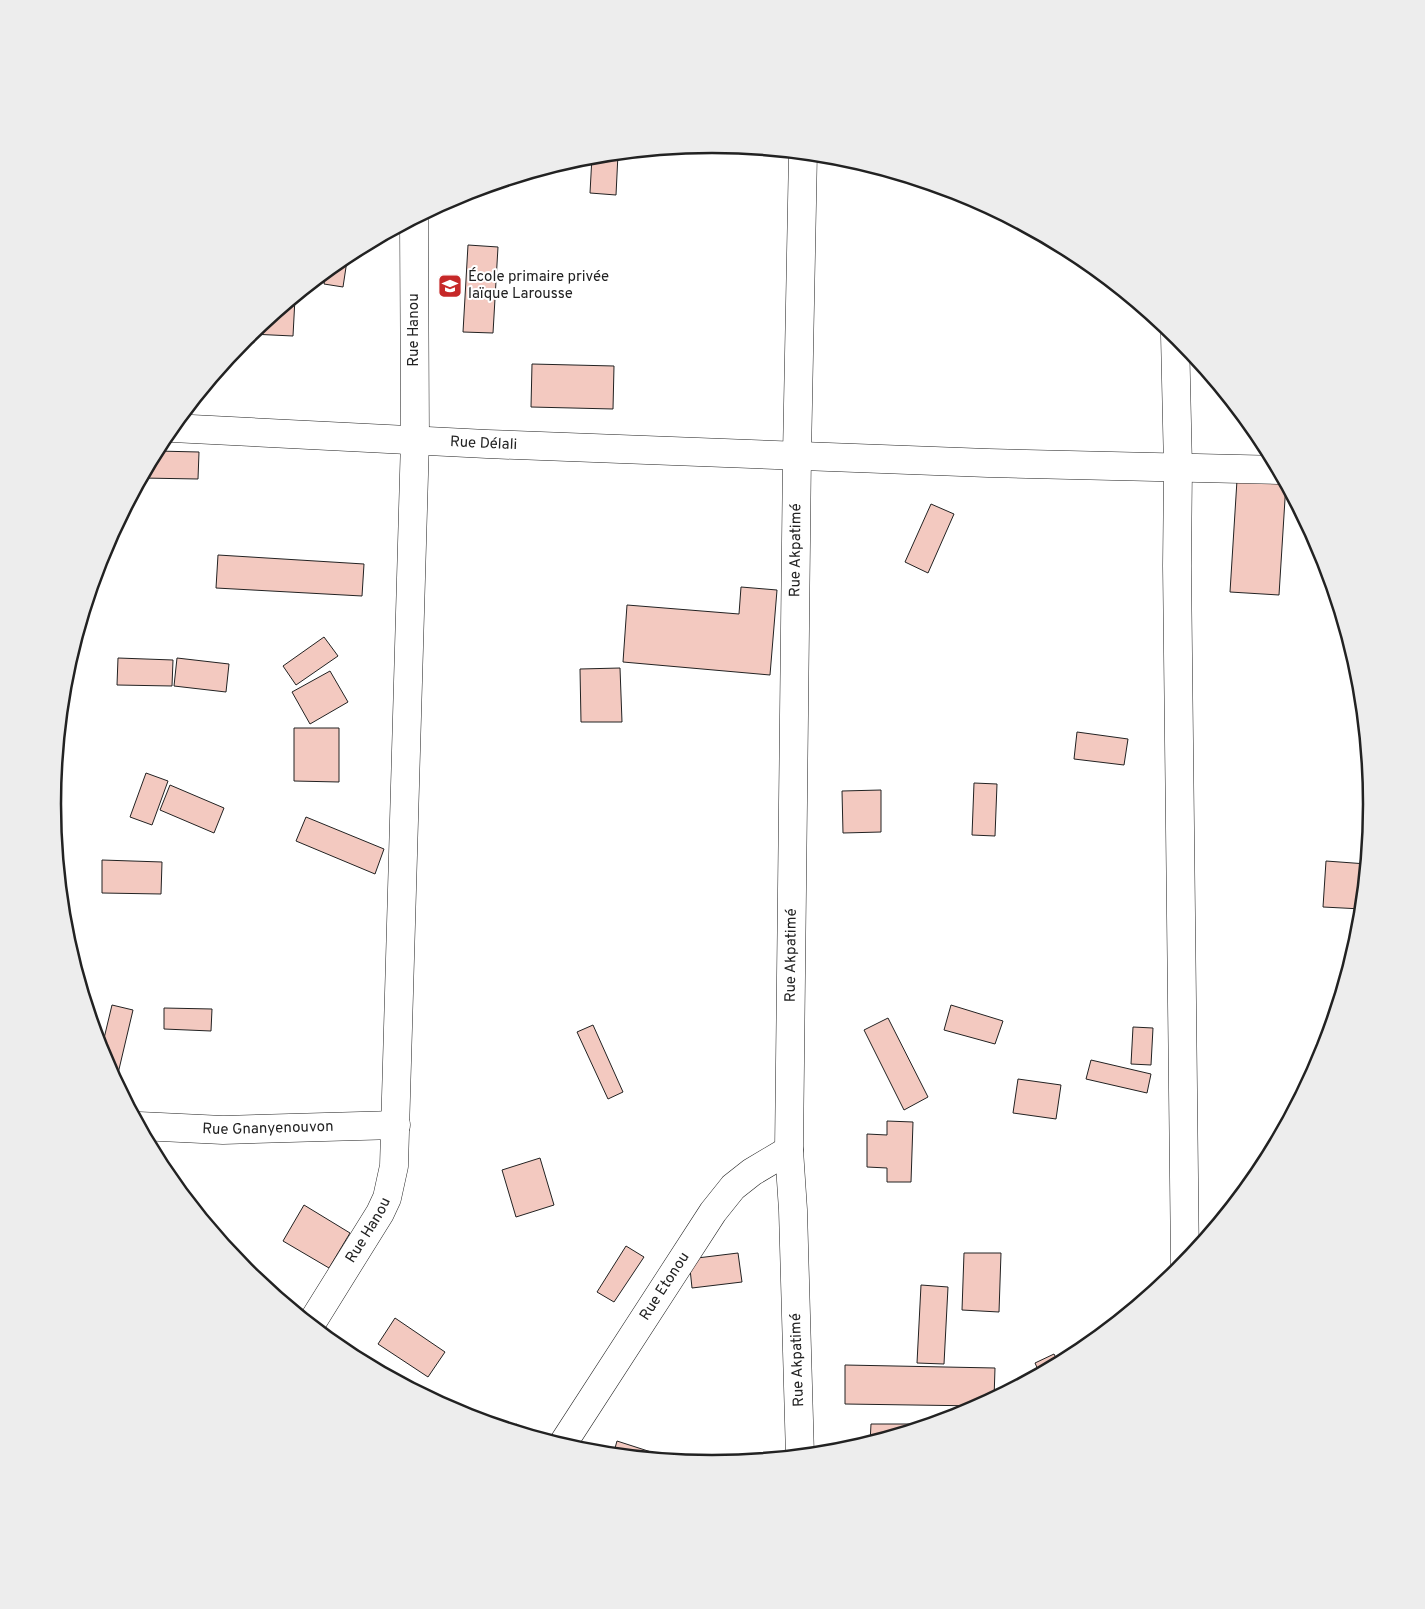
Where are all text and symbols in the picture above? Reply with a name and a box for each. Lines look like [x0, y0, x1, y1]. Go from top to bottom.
place label: École primaire privée laïque Larousse [468, 267, 609, 304]
school or university icon: École primaire privée laïque Larousse [437, 273, 463, 299]
street label: Rue Hanou [405, 293, 424, 367]
street label: Rue Délali [449, 433, 518, 455]
street label: Rue Akpatimé [786, 503, 806, 597]
street label: Rue Akpatimé [781, 908, 801, 1002]
street label: Rue Gnanyenouvon [202, 1117, 334, 1140]
street label: Rue Hanou [342, 1194, 395, 1267]
street label: Rue Etonou [636, 1249, 694, 1324]
street label: Rue Akpatimé [787, 1313, 809, 1407]

